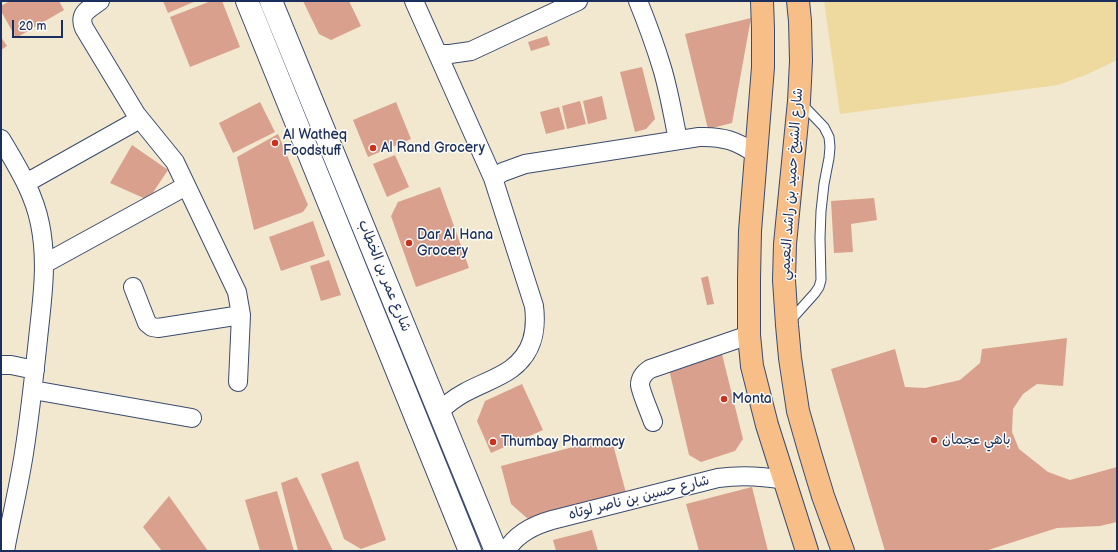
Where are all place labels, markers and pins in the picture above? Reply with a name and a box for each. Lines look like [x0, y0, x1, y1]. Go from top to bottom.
place label: Al Watheq Foodstuff [283, 127, 347, 160]
marker: Al Watheq Foodstuff [270, 138, 280, 148]
place label: Al Rand Grocery [381, 140, 485, 156]
marker: Al Rand Grocery [368, 143, 378, 153]
place label: Dar Al Hana Grocery [417, 227, 493, 260]
marker: Dar Al Hana Grocery [404, 238, 414, 248]
place label: Monta [732, 391, 772, 407]
marker: Monta [719, 394, 729, 404]
place label: باهي عجمان [942, 432, 1011, 448]
place label: Thumbay Pharmacy [501, 434, 625, 450]
marker: باهي عجمان [929, 435, 939, 445]
marker: Thumbay Pharmacy [488, 437, 498, 447]

